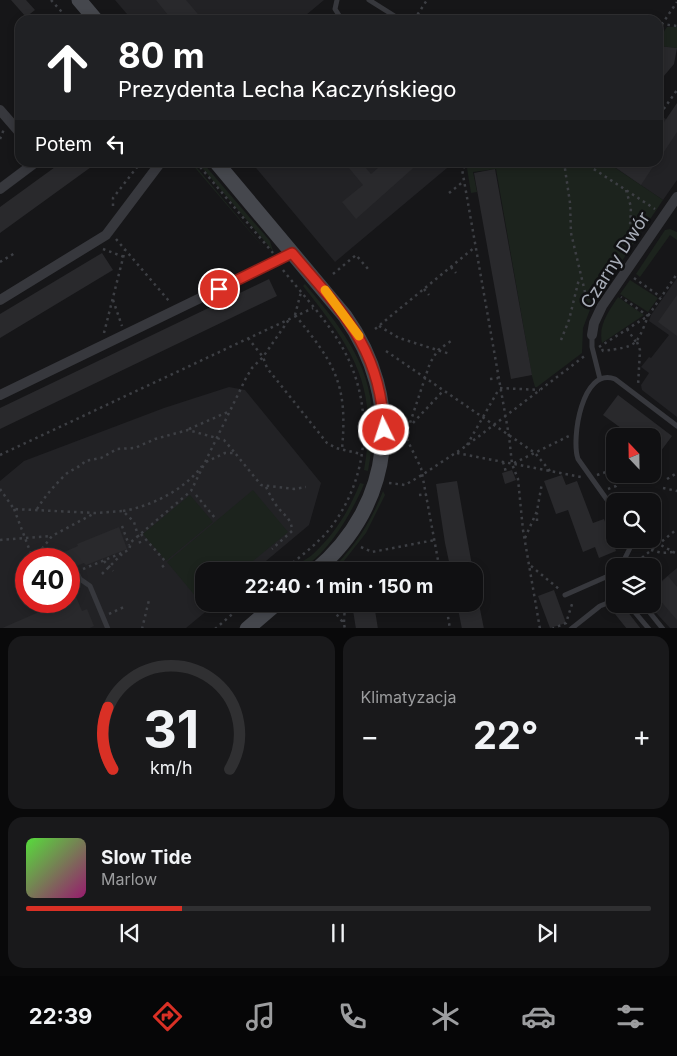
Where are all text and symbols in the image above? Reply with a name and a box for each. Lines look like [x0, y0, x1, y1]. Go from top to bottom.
text: 80 m [118, 34, 205, 76]
icon: ahead [35, 35, 100, 100]
text: Prezydenta Lecha Kaczyńskiego [118, 76, 457, 102]
icon: left [102, 130, 130, 158]
text: Potem [35, 133, 92, 156]
street label: Czarny Dwór [576, 208, 654, 312]
pin [198, 268, 240, 310]
icon: arrive [205, 275, 233, 303]
position arrow [357, 403, 409, 455]
north arrow [606, 428, 661, 482]
map controls [606, 428, 661, 613]
button: search [606, 493, 661, 548]
speed limit sign: 40 [15, 548, 80, 613]
button: layers [606, 558, 661, 613]
text: 22:40 · 1 min · 150 m [245, 575, 433, 598]
text: Klimatyzacja [361, 687, 456, 707]
text: 31 [143, 698, 199, 761]
text: 22° [473, 712, 538, 758]
text: − [361, 719, 379, 753]
text: + [632, 719, 651, 753]
text: km/h [150, 757, 192, 778]
text: Slow Tide [101, 846, 192, 869]
text: Marlow [101, 869, 157, 889]
icon: previous [116, 919, 144, 947]
icon: pause [324, 919, 352, 947]
icon: next [533, 919, 561, 947]
icon: directions [150, 999, 185, 1034]
icon: music [243, 999, 278, 1034]
icon: phone [335, 999, 370, 1034]
icon: climate [428, 999, 463, 1034]
icon: car [521, 999, 556, 1034]
icon: filters [613, 999, 648, 1034]
text: 22:39 [29, 1003, 92, 1029]

